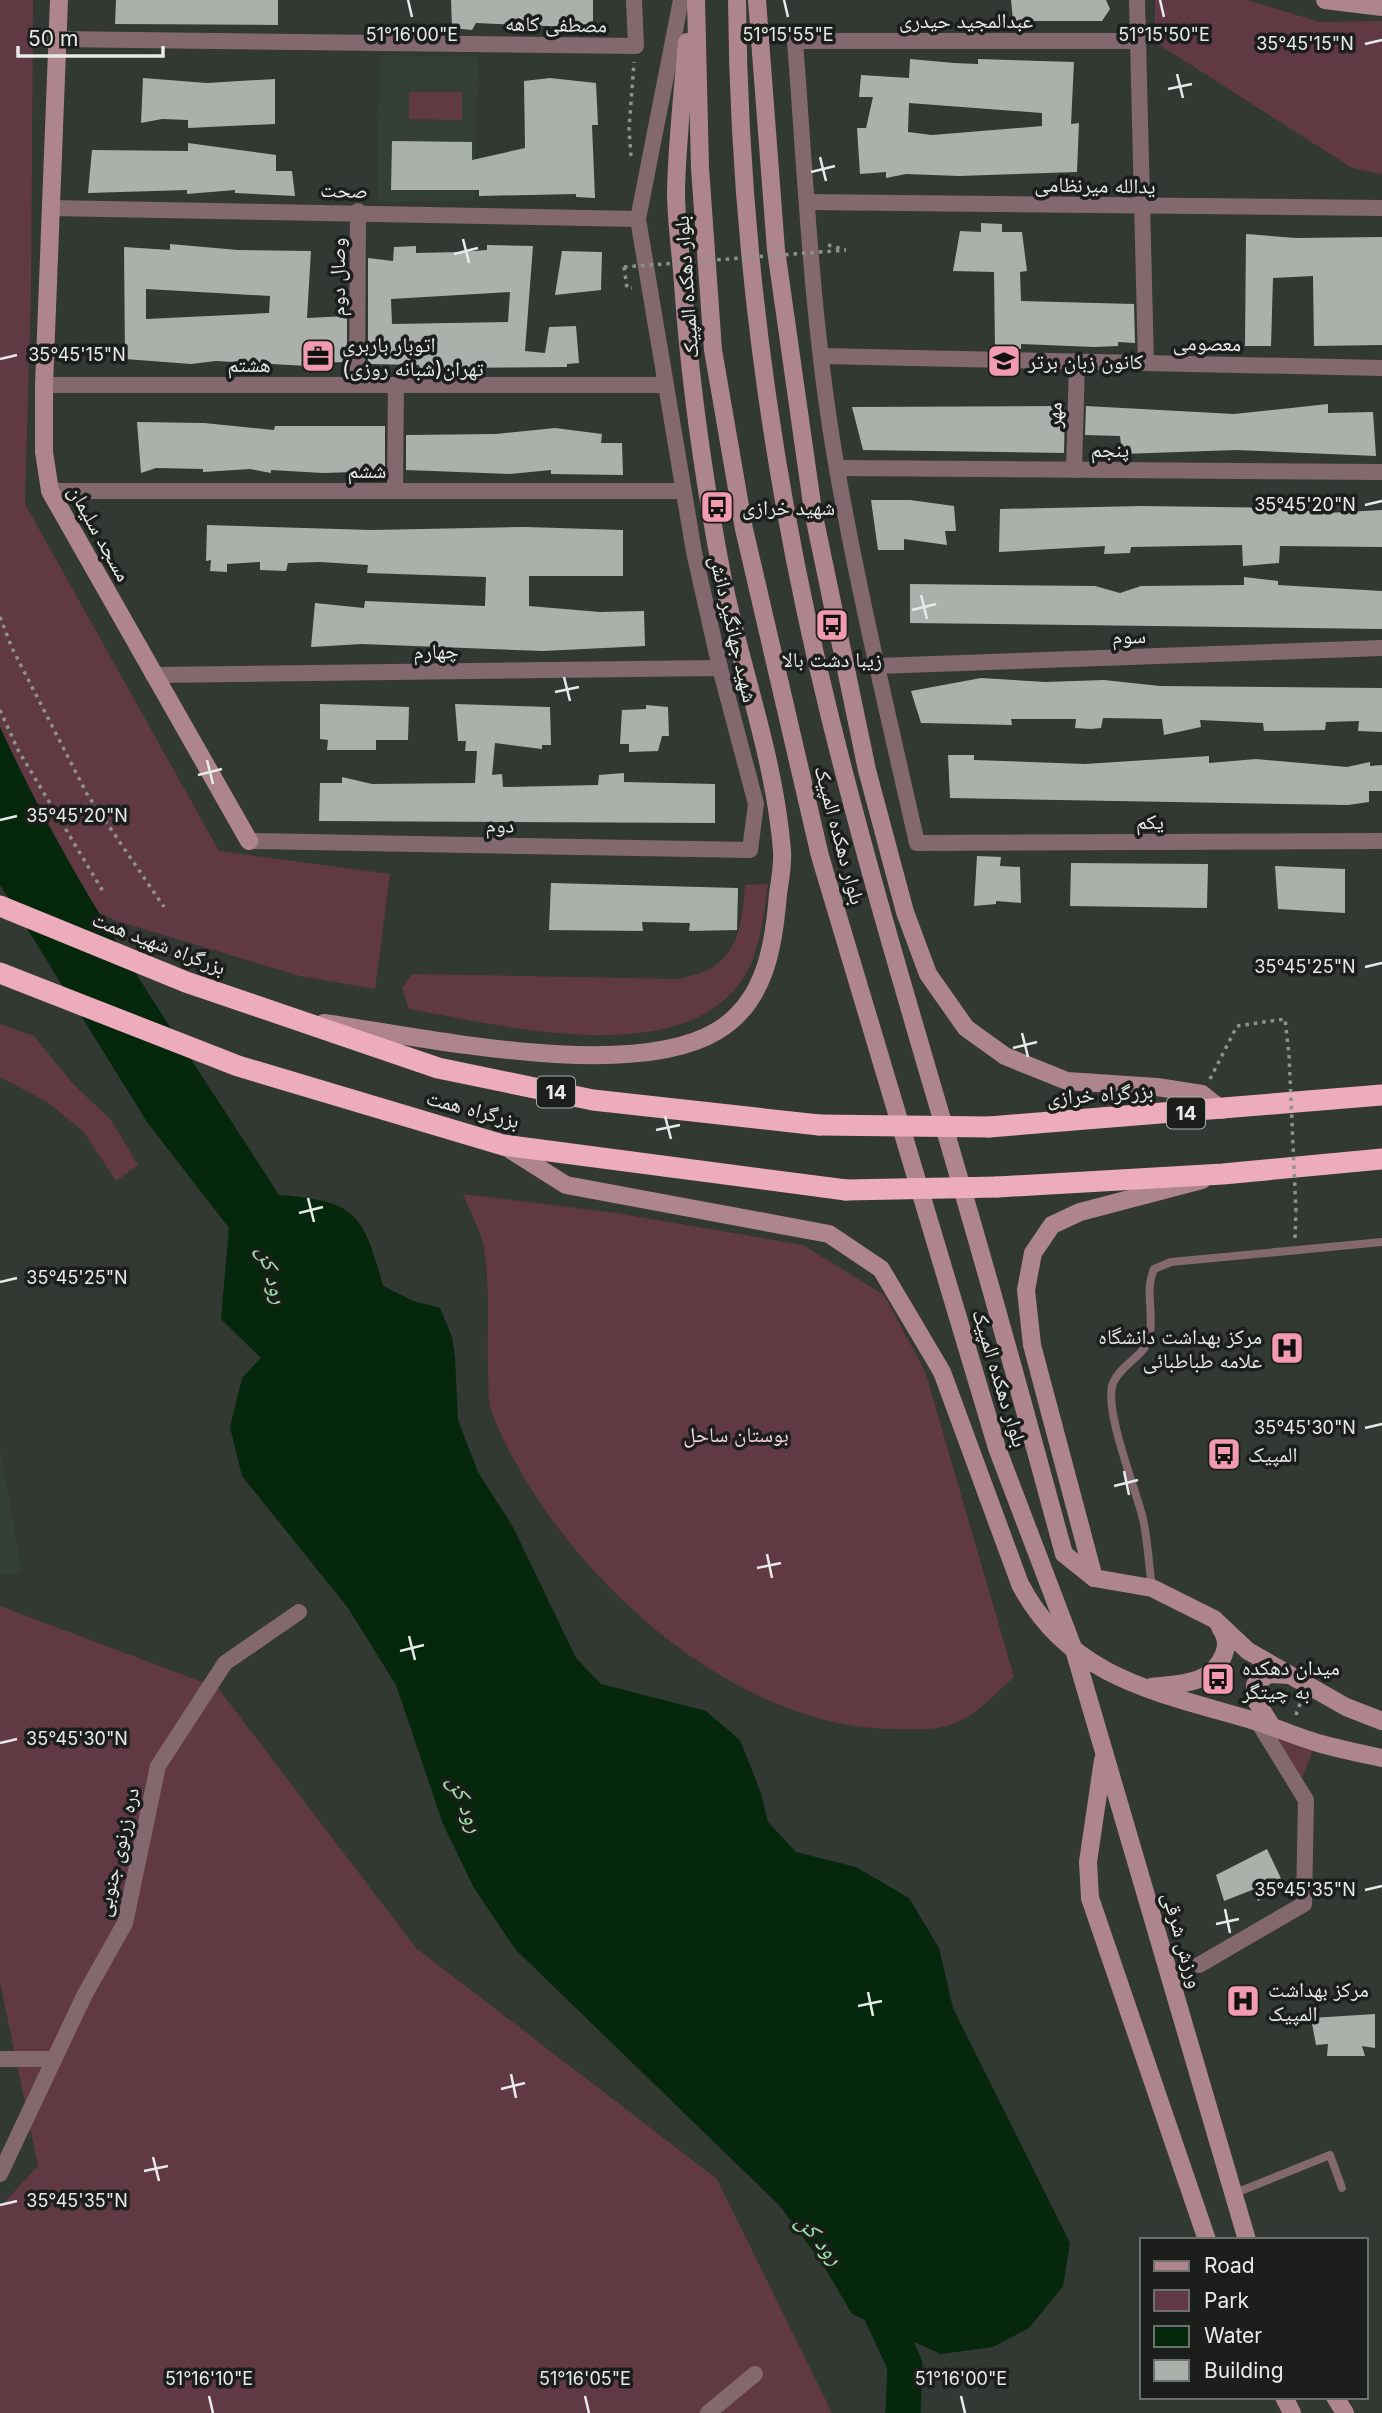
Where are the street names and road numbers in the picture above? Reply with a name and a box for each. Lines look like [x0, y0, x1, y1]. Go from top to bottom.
street label: عبدالمجید حیدری [899, 8, 1033, 33]
street label: مصطفی کاهه [505, 11, 607, 38]
street label: یدالله میرنظامی [1034, 171, 1156, 200]
street label: صحت [320, 177, 368, 203]
street label: بلوار دهکده المپیک [669, 215, 704, 359]
street label: وصال دوم [325, 238, 352, 316]
street label: معصومی [1173, 330, 1241, 357]
street label: هشتم [227, 352, 271, 379]
street label: مهر [1041, 402, 1067, 429]
street label: پنجم [1091, 437, 1129, 464]
street label: ششم [348, 458, 386, 485]
street label: مسجد سلیمان [63, 481, 137, 585]
street label: شهید جهانگیر دانش [704, 553, 763, 705]
street label: سوم [1112, 623, 1146, 651]
street label: چهارم [413, 638, 459, 666]
street label: بلوار دهکده المپیک [809, 763, 871, 907]
street label: یکم [1136, 809, 1164, 836]
street label: دوم [485, 812, 515, 840]
street label: بزرگراه شهید همت [89, 906, 229, 980]
road number: 14 [537, 1076, 575, 1108]
street label: بزرگراه خرازی [1046, 1078, 1154, 1110]
street label: بزرگراه همت [424, 1085, 522, 1133]
road number: 14 [1167, 1098, 1205, 1128]
street label: بلوار دهکده المپیک [967, 1306, 1033, 1450]
street label: دره زرنوی جنوبی [90, 1785, 145, 1919]
street label: ورزش شرقی [1156, 1889, 1209, 1991]

